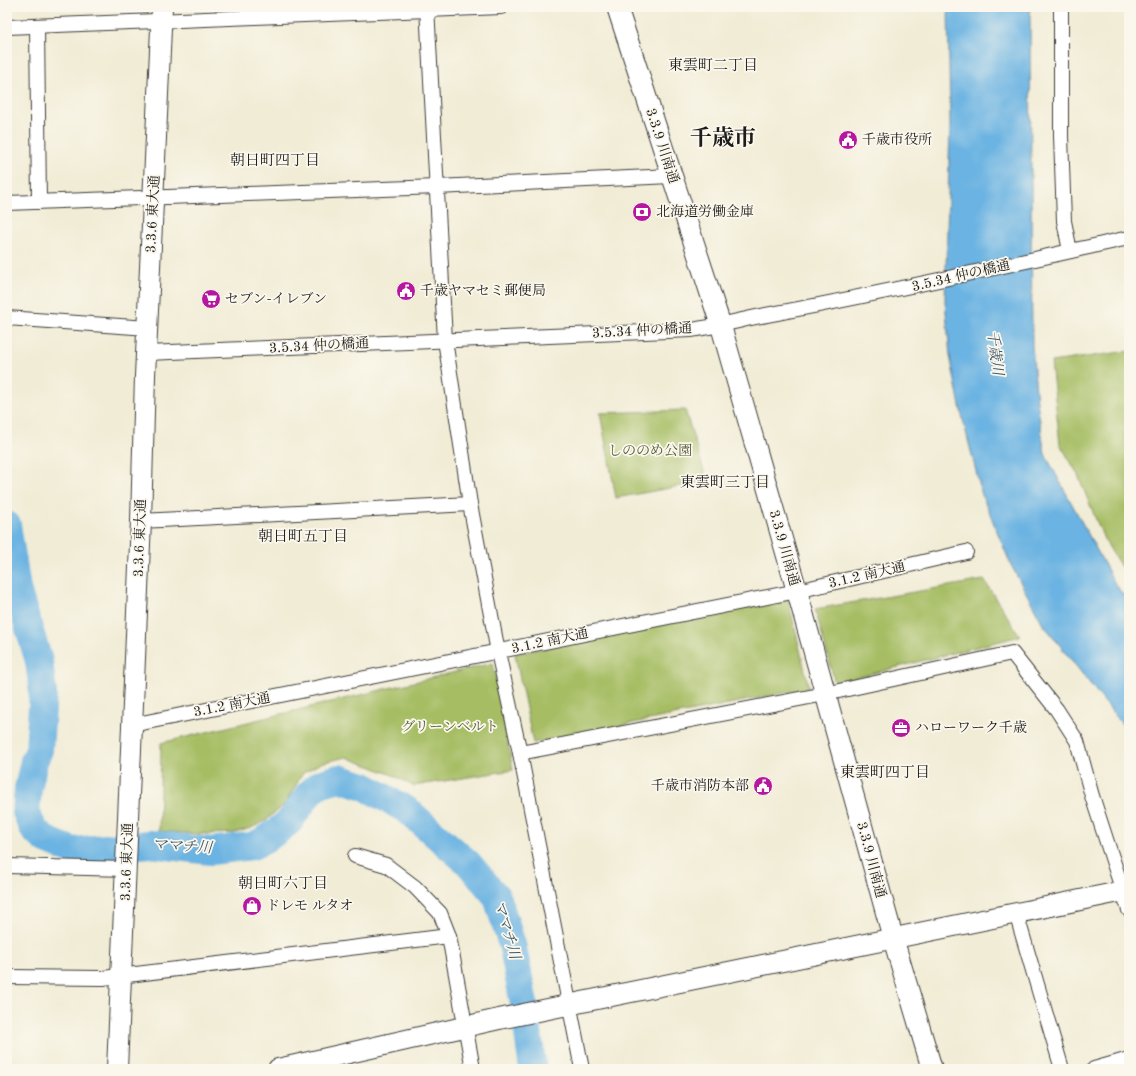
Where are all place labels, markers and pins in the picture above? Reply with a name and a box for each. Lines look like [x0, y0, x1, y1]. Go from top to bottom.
public building icon: 千歳市役所 [837, 129, 859, 151]
place label: 千歳市役所 [862, 132, 932, 147]
bank icon: 北海道労働金庫 [631, 201, 653, 223]
place label: 北海道労働金庫 [656, 204, 754, 219]
public building icon: 千歳ヤマセミ郵便局 [395, 280, 417, 302]
place label: 千歳ヤマセミ郵便局 [420, 283, 546, 298]
supermarket icon: セブン-イレブン [200, 288, 222, 310]
place label: セブン-イレブン [225, 291, 327, 306]
office icon: ハローワーク千歳 [890, 717, 912, 739]
place label: ハローワーク千歳 [915, 720, 1027, 735]
public building icon: 千歳市消防本部 [752, 775, 774, 797]
place label: 千歳市消防本部 [651, 778, 749, 793]
shop icon: ドレモ ルタオ [241, 895, 263, 917]
place label: ドレモ ルタオ [266, 899, 353, 913]

